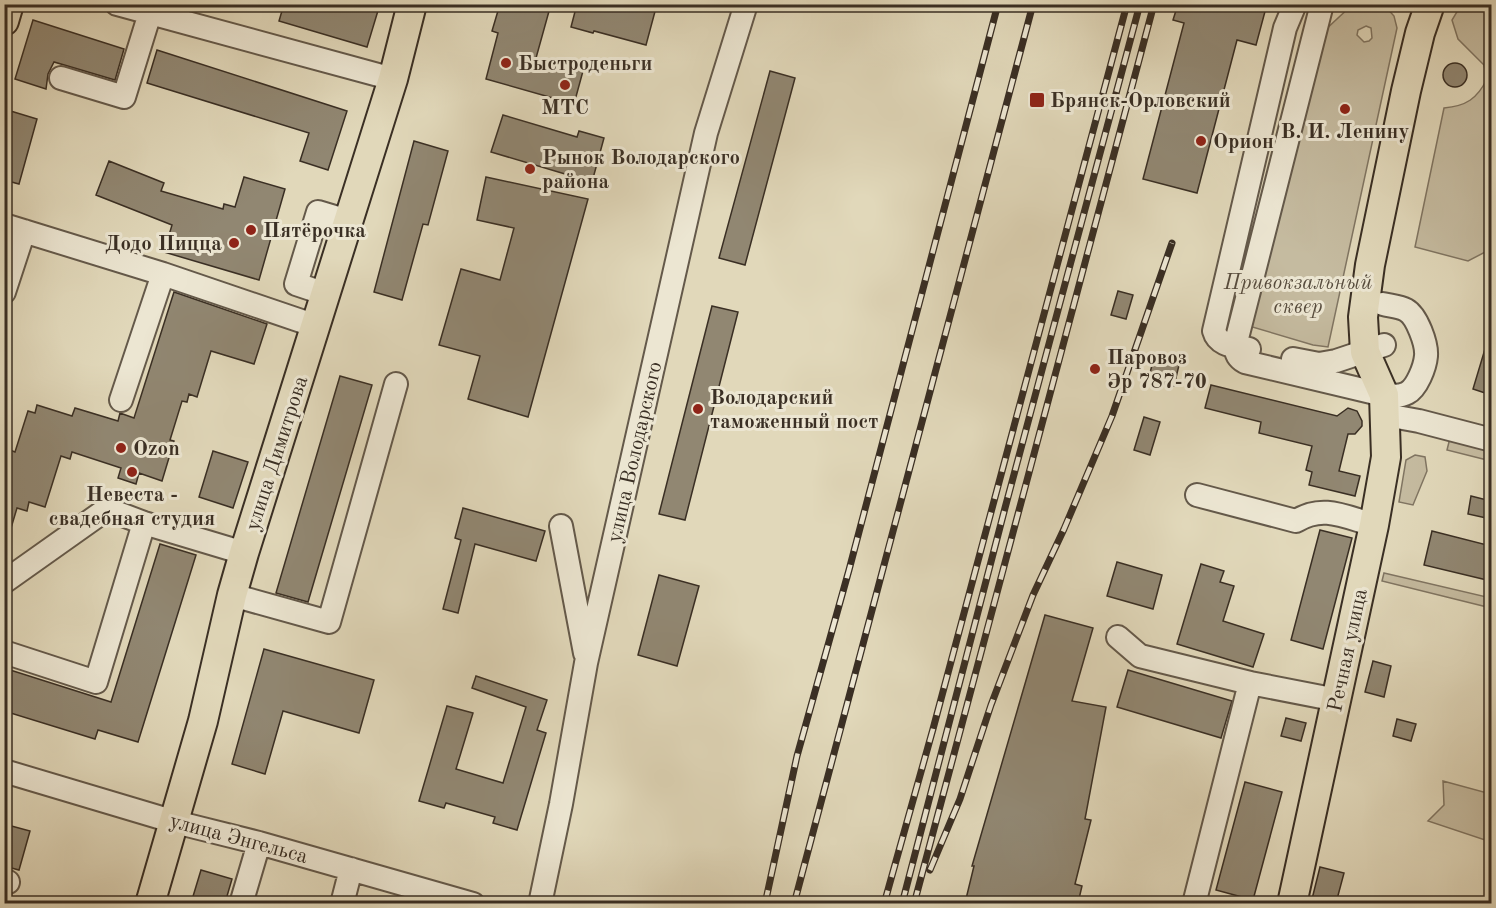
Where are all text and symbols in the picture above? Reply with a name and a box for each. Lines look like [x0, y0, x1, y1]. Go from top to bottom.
place label: Быстроденьги [518, 54, 653, 75]
marker: Быстроденьги [499, 56, 513, 70]
marker: МТС [558, 78, 572, 92]
marker: Брянск-Орловский [1028, 91, 1046, 109]
place label: Брянск-Орловский [1050, 91, 1231, 112]
place label: МТС [541, 98, 589, 119]
marker: В. И. Ленину [1338, 102, 1352, 116]
place label: В. И. Ленину [1281, 122, 1409, 143]
place label: Орион [1213, 132, 1274, 153]
marker: Орион [1194, 134, 1208, 148]
place label: Рынок Володарского района [542, 148, 740, 193]
marker: Рынок Володарского района [523, 162, 537, 176]
place label: Пятёрочка [263, 221, 366, 242]
marker: Пятёрочка [244, 223, 258, 237]
place label: Додо Пицца [105, 234, 222, 255]
marker: Додо Пицца [227, 236, 241, 250]
park label: Привокзальный сквер [1223, 273, 1372, 318]
place label: Паровоз Эр 787-70 [1107, 348, 1207, 393]
street label: улица Володарского [604, 360, 667, 545]
marker: Паровоз Эр 787-70 [1088, 362, 1102, 376]
street label: улица Димитрова [242, 373, 312, 534]
place label: Володарский таможенный пост [710, 388, 878, 433]
marker: Володарский таможенный пост [691, 402, 705, 416]
place label: Ozon [133, 439, 180, 460]
marker: Ozon [114, 441, 128, 455]
marker: Невеста - свадебная студия [125, 465, 139, 479]
place label: Невеста - свадебная студия [49, 485, 215, 530]
street label: Речная улица [1325, 587, 1372, 714]
street label: улица Энгельса [167, 811, 310, 868]

